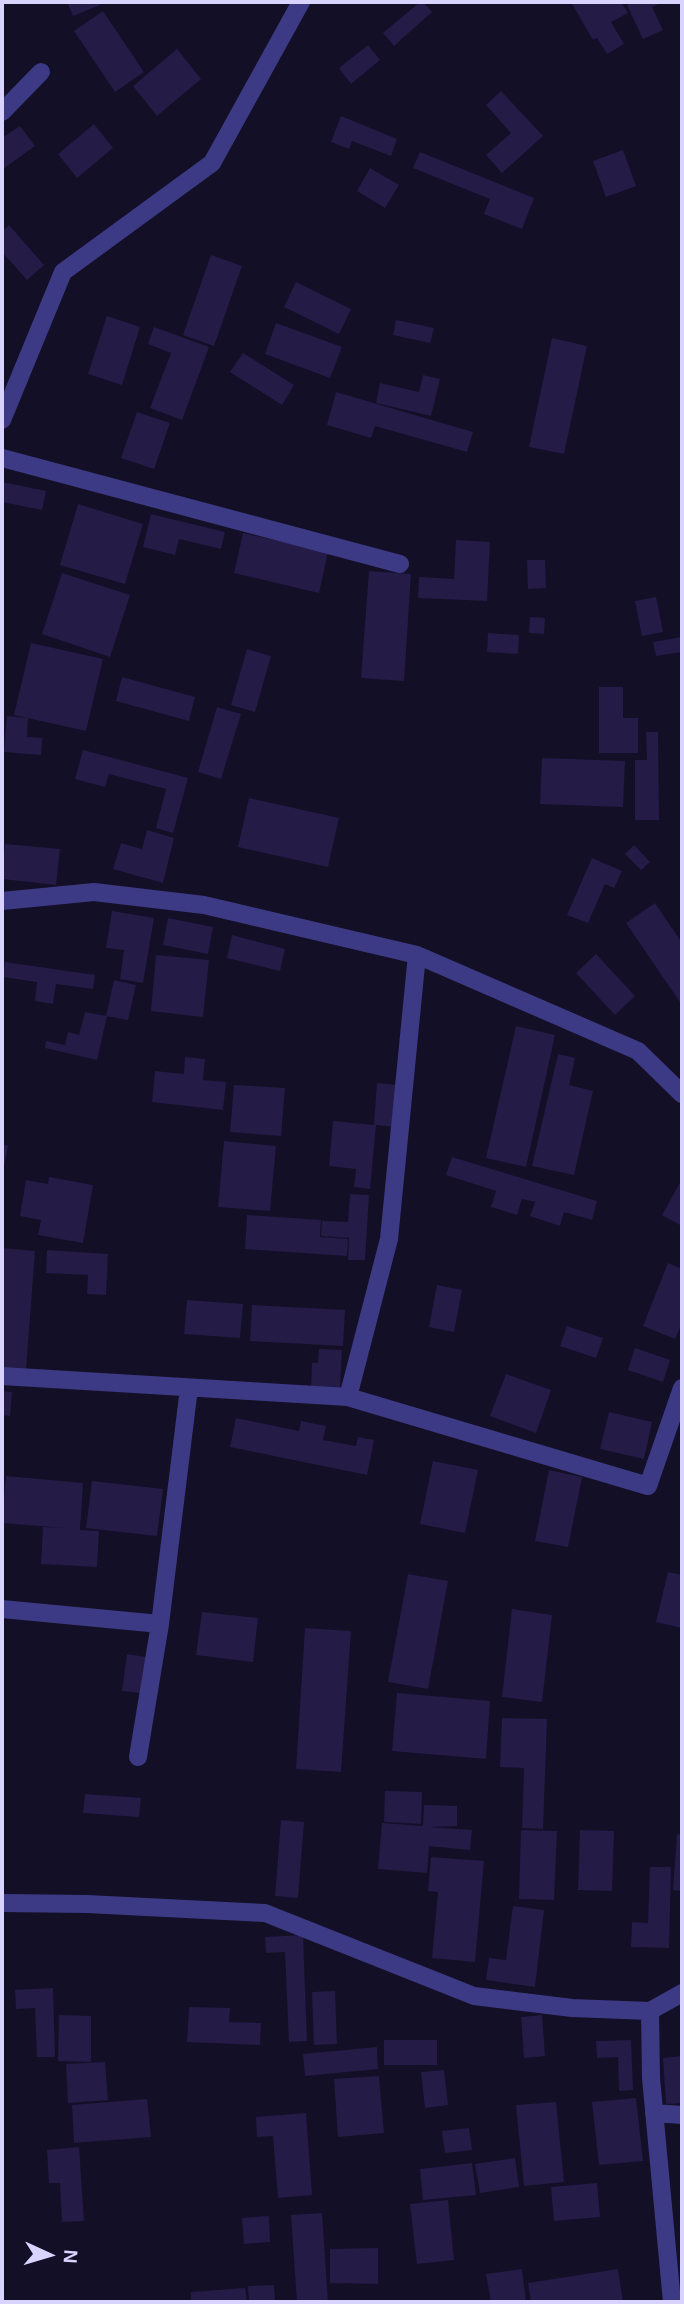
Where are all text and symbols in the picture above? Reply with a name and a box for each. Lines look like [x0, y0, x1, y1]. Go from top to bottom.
north arrow [14, 2220, 84, 2290]
text: N [59, 2249, 81, 2264]

